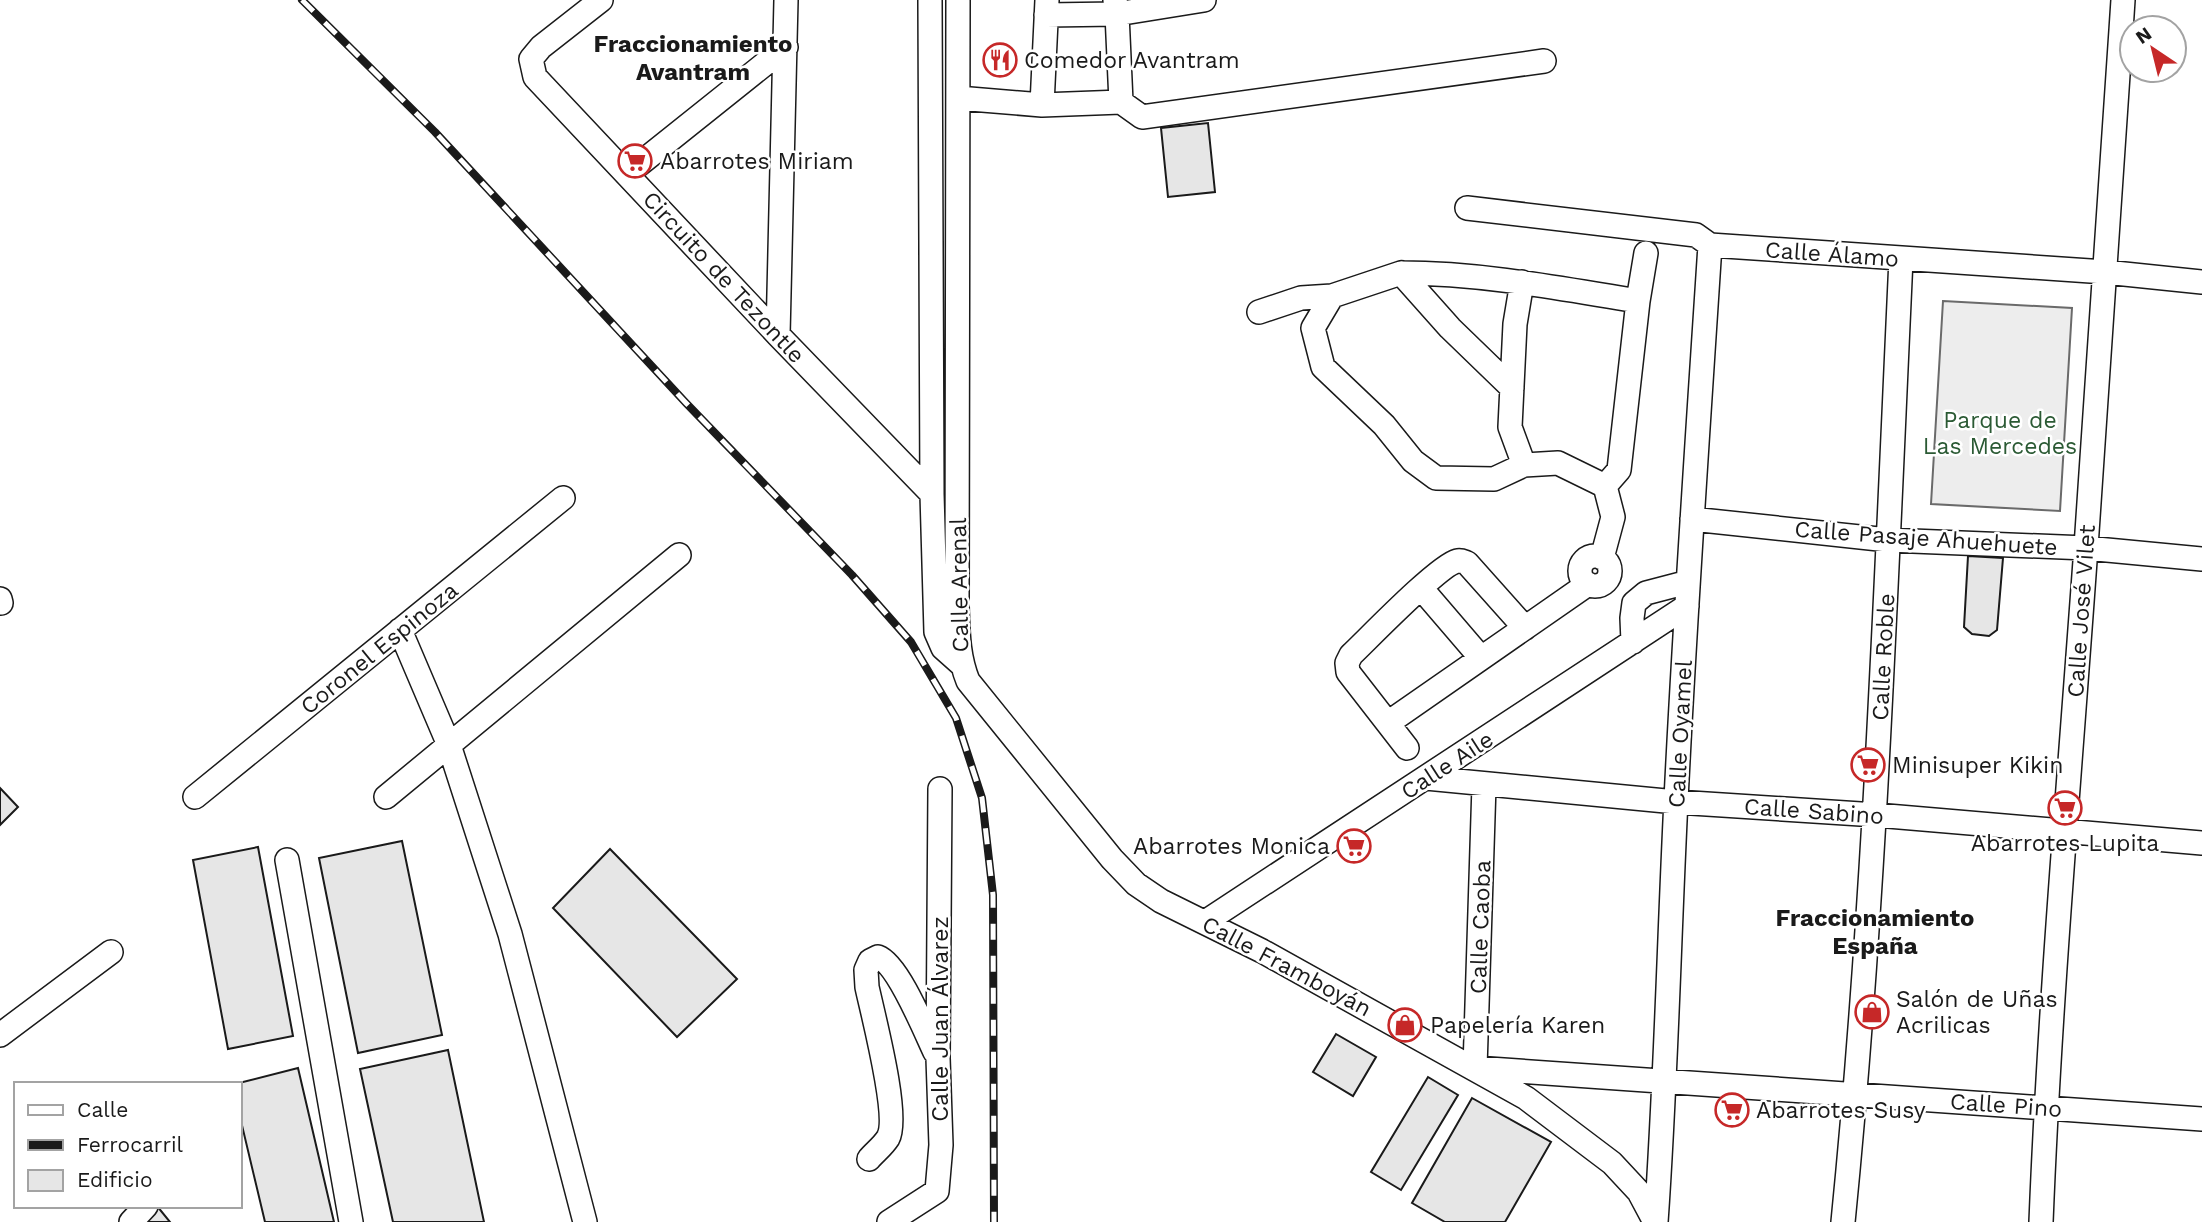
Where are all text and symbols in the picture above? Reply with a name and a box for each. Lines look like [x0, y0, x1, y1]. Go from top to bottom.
north arrow [2118, 14, 2188, 84]
text: N [2131, 22, 2156, 49]
district label: Fraccionamiento Avantram [594, 30, 792, 86]
restaurant icon: Comedor Avantram [981, 41, 1019, 79]
place label: Comedor Avantram [1024, 47, 1240, 74]
supermarket icon: Abarrotes Miriam [616, 142, 654, 180]
place label: Abarrotes Miriam [660, 148, 854, 175]
street label: Circuito de Tezontle [637, 186, 810, 369]
street label: Calle Álamo [1764, 236, 1900, 273]
park label: Parque de Las Mercedes [1923, 407, 2077, 460]
street label: Calle Pasaje Ahuehuete [1794, 516, 2058, 561]
street label: Calle Arenal [945, 517, 974, 653]
street label: Calle José Vilet [2062, 523, 2101, 698]
street label: Coronel Espinoza [295, 577, 463, 720]
street label: Calle Roble [1867, 593, 1900, 721]
street label: Calle Oyamel [1663, 659, 1698, 809]
street label: Calle Aile [1396, 726, 1499, 805]
supermarket icon: Minisuper Kikin [1849, 746, 1887, 784]
place label: Minisuper Kikin [1892, 752, 2063, 779]
supermarket icon: Abarrotes Lupita [2046, 789, 2084, 827]
street label: Calle Sabino [1743, 793, 1885, 830]
supermarket icon: Abarrotes Monica [1335, 827, 1373, 865]
place label: Abarrotes Lupita [1971, 830, 2159, 857]
place label: Abarrotes Monica [1133, 833, 1330, 860]
street label: Calle Caoba [1465, 860, 1496, 994]
district label: Fraccionamiento España [1776, 904, 1974, 960]
street label: Calle Framboyán [1198, 910, 1376, 1022]
street label: Calle Juan Álvarez [927, 916, 954, 1122]
place label: Salón de Uñas Acrilicas [1896, 986, 2058, 1039]
shop icon: Salón de Uñas Acrilicas [1853, 993, 1891, 1031]
shop icon: Papelería Karen [1386, 1006, 1424, 1044]
place label: Papelería Karen [1430, 1012, 1605, 1039]
legend [14, 1082, 242, 1208]
street label: Calle Pino [1949, 1088, 2063, 1123]
supermarket icon: Abarrotes Susy [1713, 1091, 1751, 1129]
text: Calle [77, 1097, 128, 1122]
place label: Abarrotes Susy [1756, 1097, 1926, 1124]
text: Ferrocarril [77, 1132, 184, 1157]
text: Edificio [77, 1167, 153, 1192]

